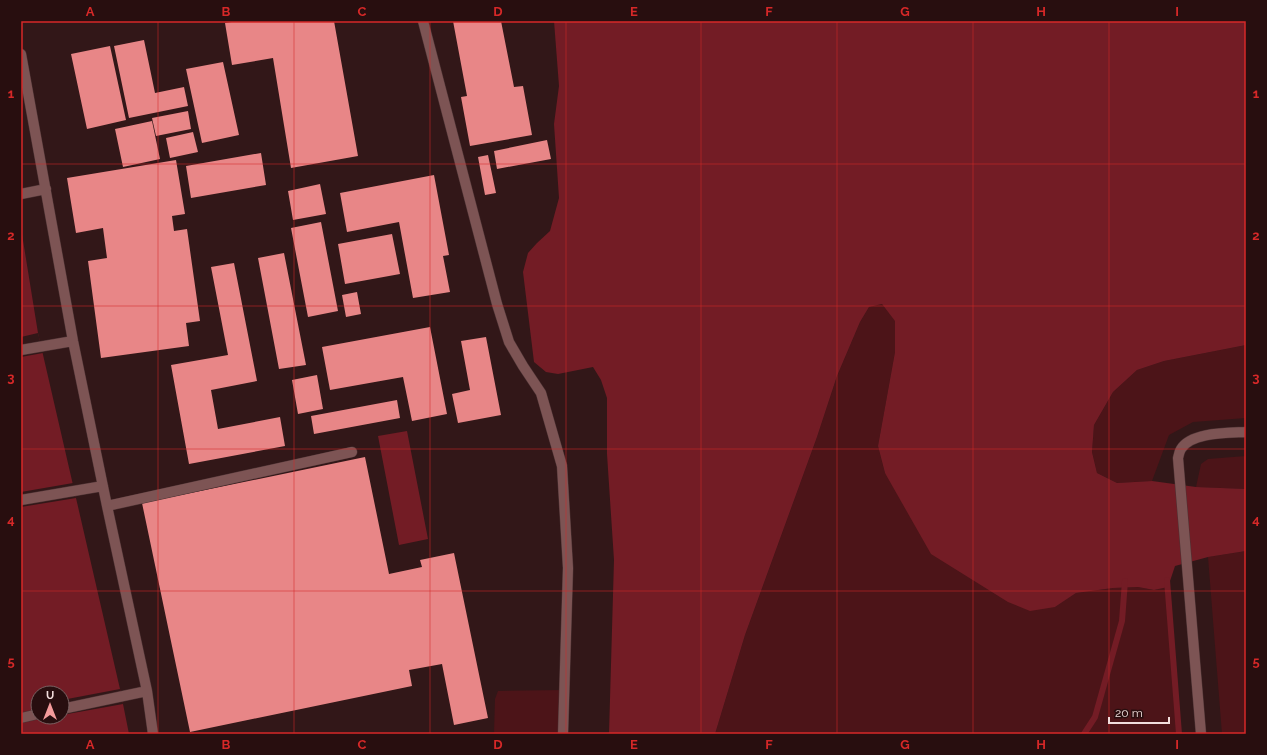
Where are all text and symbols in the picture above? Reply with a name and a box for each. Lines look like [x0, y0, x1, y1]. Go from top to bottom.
text: A [86, 4, 95, 19]
text: B [222, 4, 231, 19]
text: C [358, 4, 367, 19]
text: D [493, 4, 503, 19]
text: E [630, 4, 638, 19]
text: F [765, 4, 773, 19]
text: G [900, 4, 910, 19]
text: H [1036, 4, 1046, 19]
text: I [1175, 4, 1179, 19]
text: 1 [8, 86, 15, 101]
text: 1 [1253, 86, 1260, 101]
text: 2 [7, 228, 15, 243]
text: 2 [1252, 228, 1260, 243]
text: 3 [7, 370, 15, 385]
text: 3 [1252, 370, 1260, 385]
text: 4 [7, 512, 15, 527]
text: 4 [1252, 512, 1260, 527]
text: 5 [7, 654, 15, 669]
text: 5 [1252, 654, 1260, 669]
north arrow [30, 685, 70, 725]
text: U [46, 689, 54, 702]
scale bar [1109, 699, 1169, 725]
text: 20 m [1115, 706, 1143, 720]
text: A [86, 737, 95, 752]
text: B [222, 737, 231, 752]
text: C [358, 737, 367, 752]
text: D [493, 737, 503, 752]
text: E [630, 737, 638, 752]
text: F [765, 737, 773, 752]
text: G [900, 737, 910, 752]
text: H [1036, 737, 1046, 752]
text: I [1175, 737, 1179, 752]

